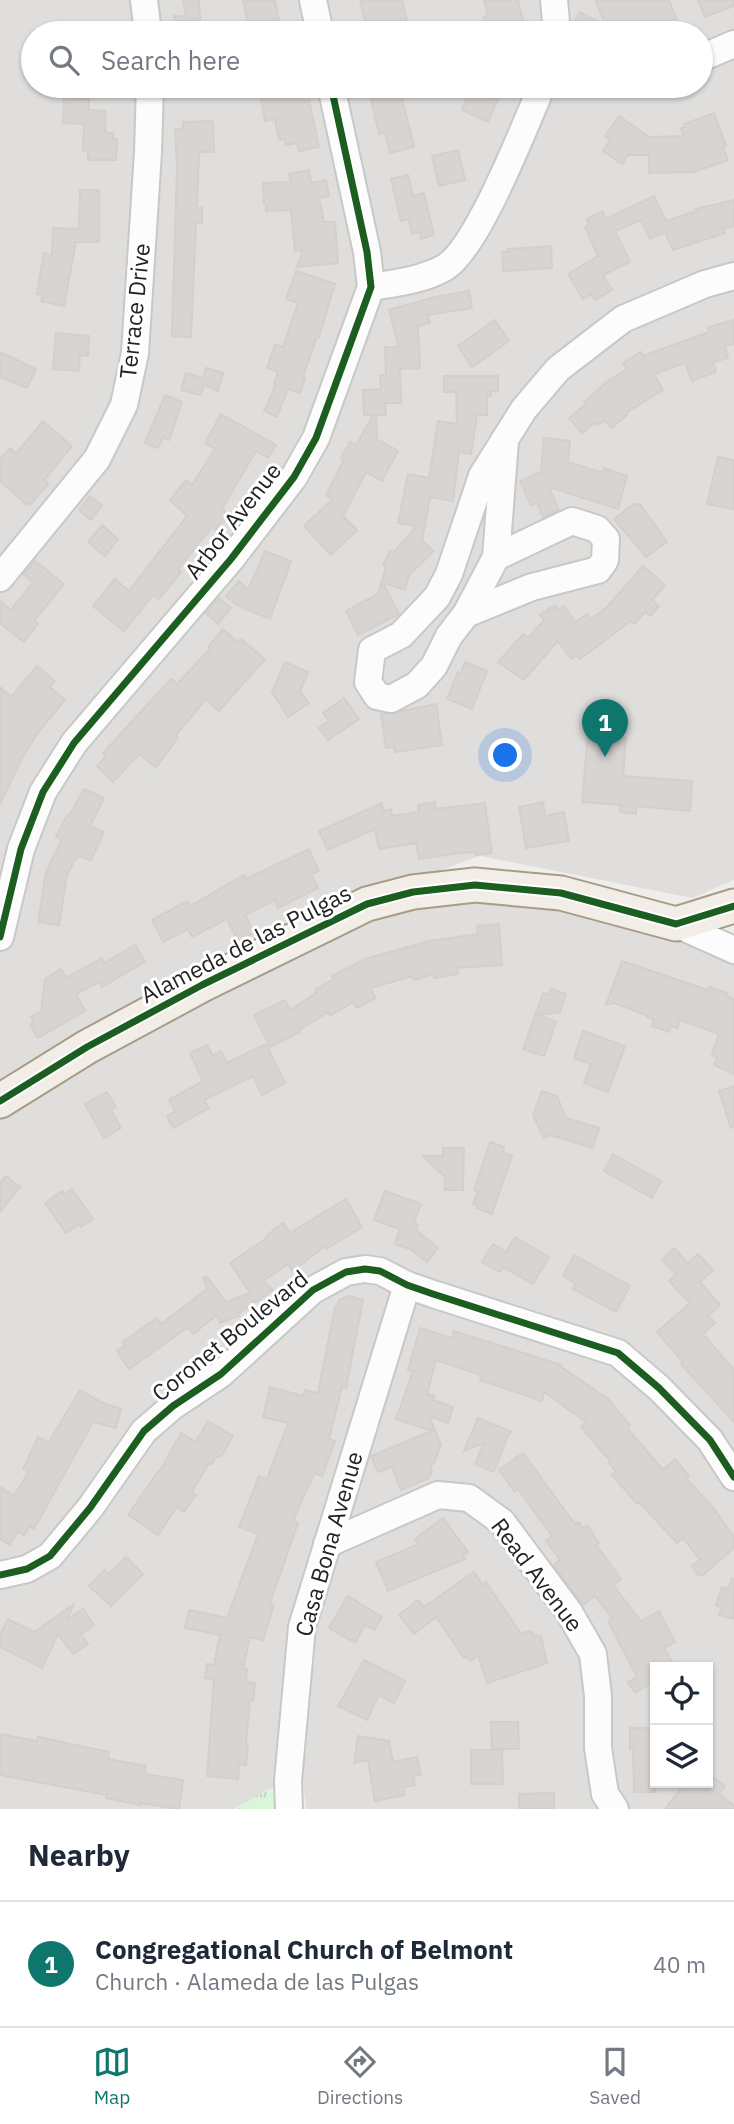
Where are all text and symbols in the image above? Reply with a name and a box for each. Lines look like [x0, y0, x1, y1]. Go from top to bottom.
search box [21, 21, 713, 98]
icon: search [45, 41, 83, 79]
text: Search here [101, 43, 240, 77]
street label: Terrace Drive [112, 242, 156, 380]
street label: Arbor Avenue [177, 456, 287, 585]
pin: 1 [582, 699, 628, 757]
your location [488, 738, 522, 772]
street label: Alameda de las Pulgas [135, 877, 356, 1009]
street label: Coronet Boulevard [145, 1263, 314, 1407]
street label: Casa Bona Avenue [287, 1448, 369, 1640]
street label: Read Avenue [485, 1512, 590, 1637]
map controls [650, 1662, 713, 1788]
button: locate [650, 1662, 713, 1725]
button: layers [650, 1725, 713, 1788]
text: Nearby [28, 1835, 130, 1874]
text: Congregational Church of Belmont [95, 1932, 513, 1966]
text: 1 [44, 1949, 58, 1979]
text: 40 m [653, 1949, 706, 1979]
text: Church · Alameda de las Pulgas [95, 1966, 419, 1996]
tab: Map [93, 2043, 131, 2109]
tab: Directions [317, 2043, 403, 2109]
tab: Saved [589, 2043, 641, 2109]

